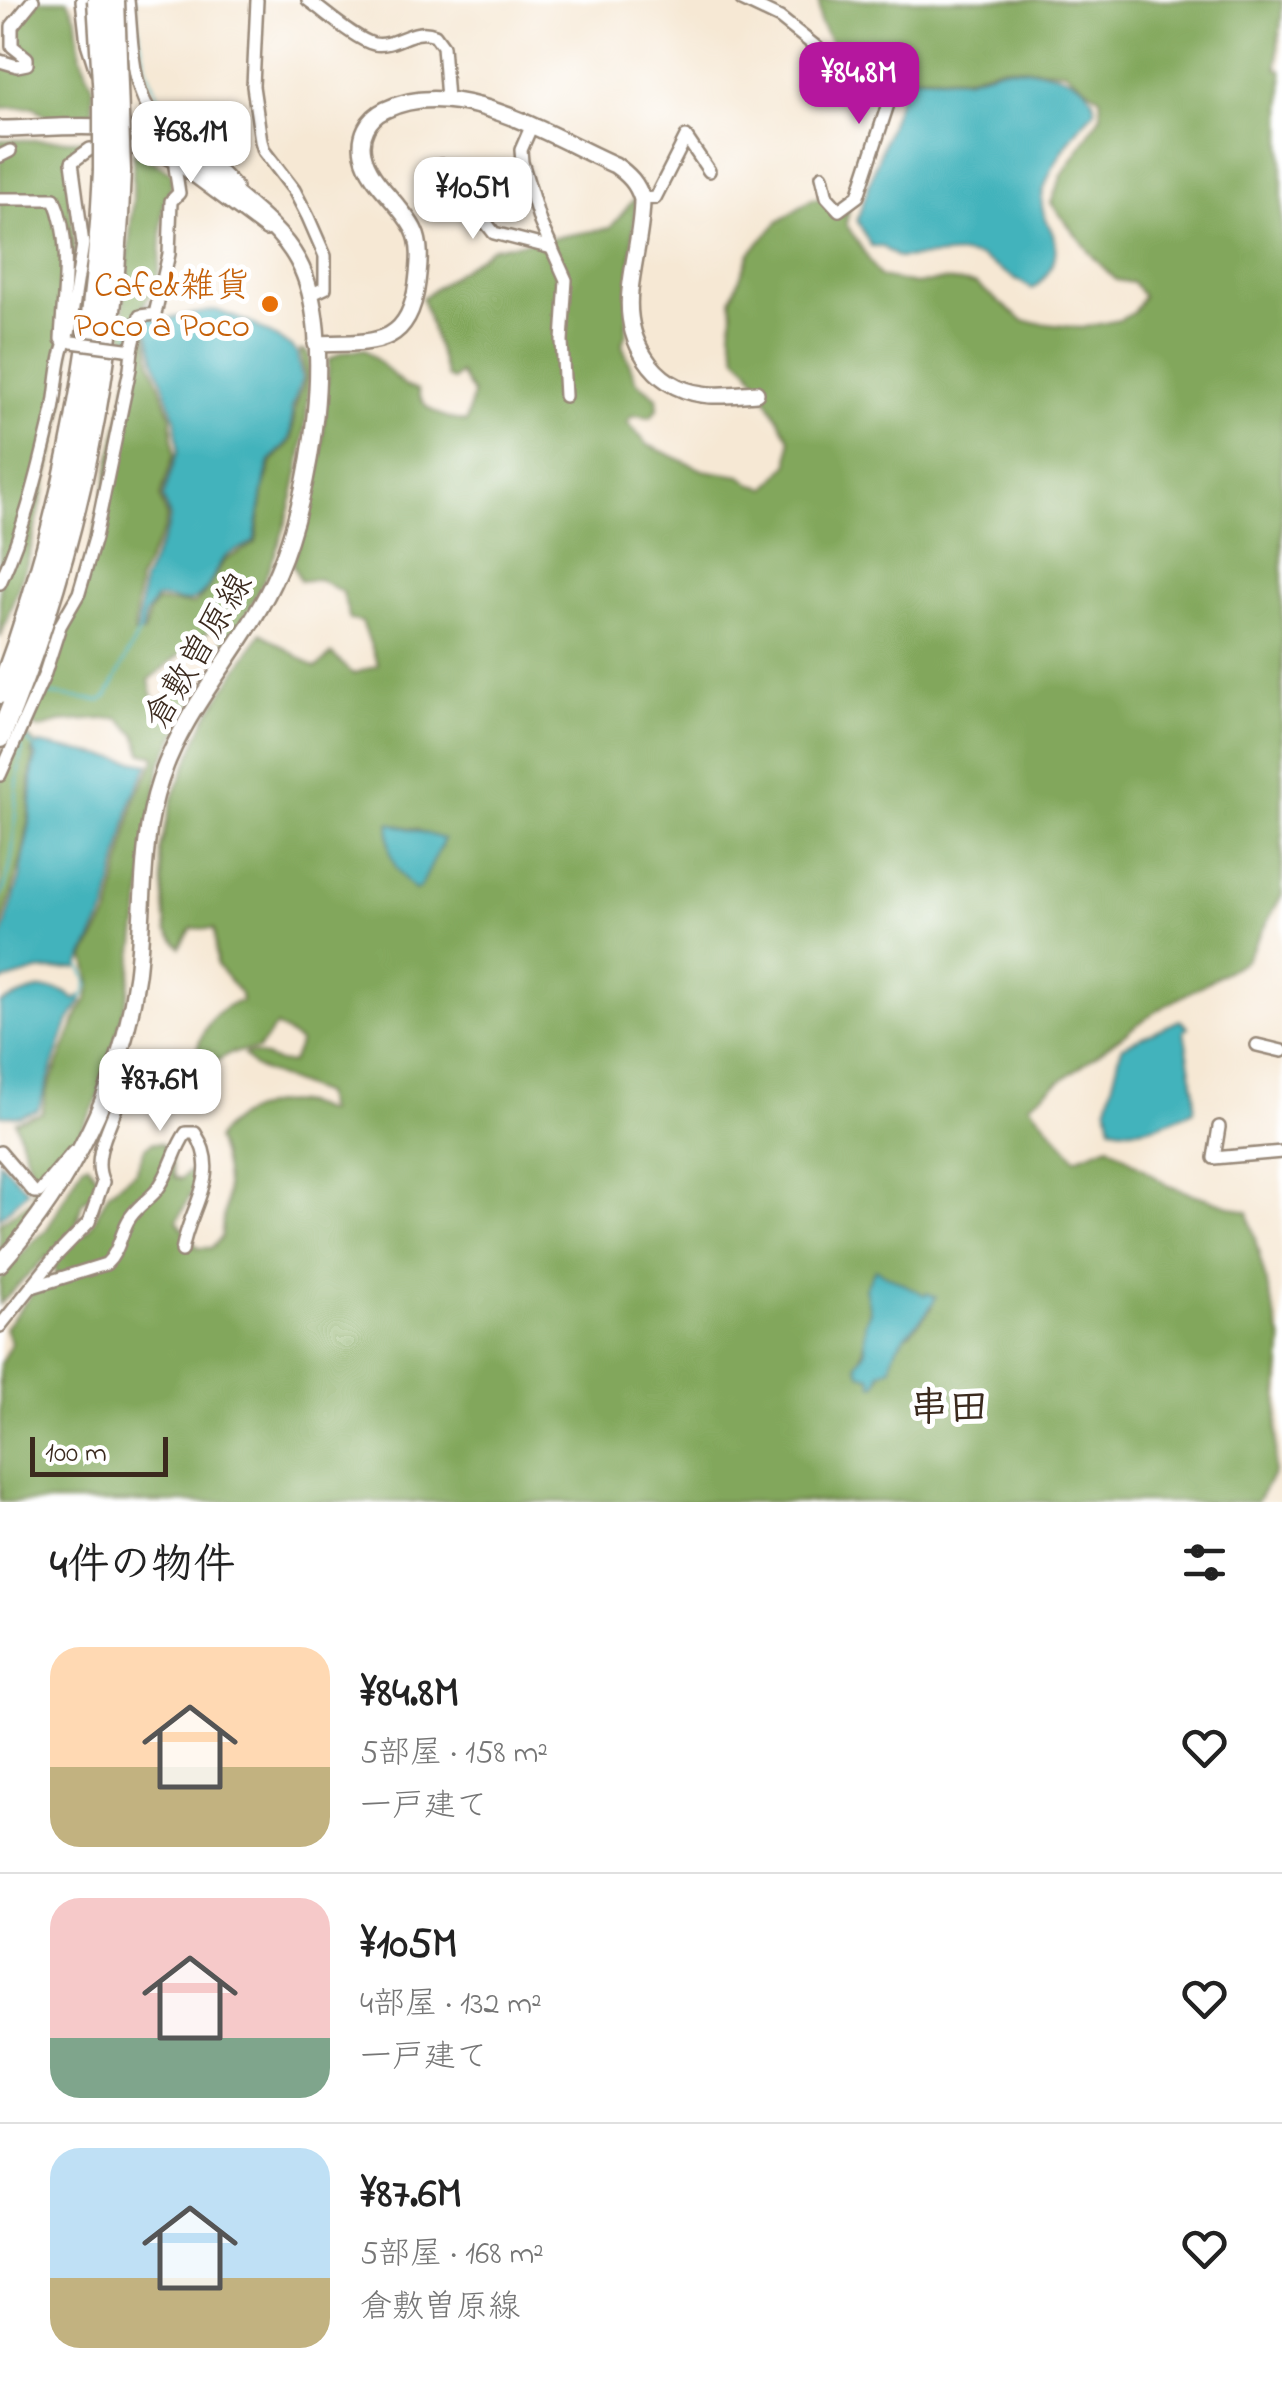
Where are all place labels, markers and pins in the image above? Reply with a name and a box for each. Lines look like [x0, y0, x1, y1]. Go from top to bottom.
pin: ¥84.8M [778, 42, 940, 127]
pin: ¥68.1M [110, 101, 272, 186]
pin: ¥105M [403, 157, 543, 242]
place label: Cafe&雑貨 Poco a Poco [73, 262, 250, 353]
marker: Cafe&雑貨 Poco a Poco [259, 293, 281, 315]
pin: ¥87.6M [79, 1049, 241, 1134]

